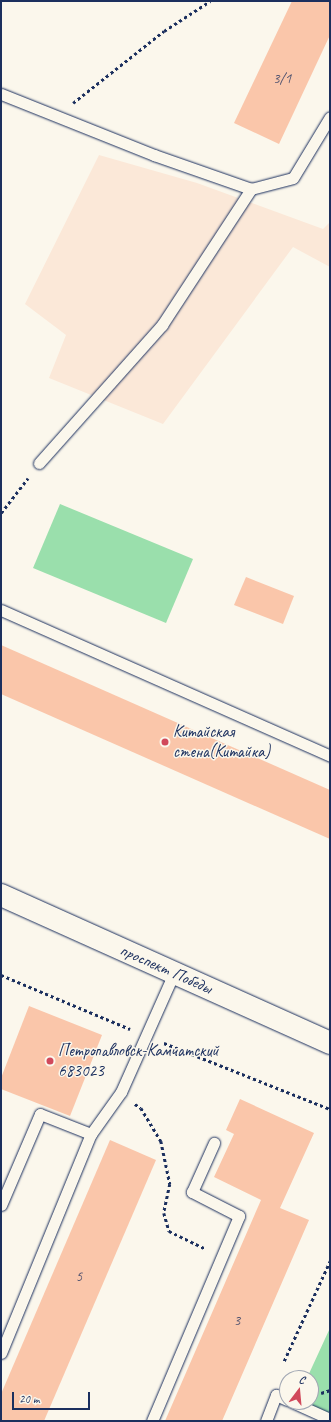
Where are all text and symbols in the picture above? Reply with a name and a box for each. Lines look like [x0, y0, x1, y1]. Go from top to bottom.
house number: 3/1 [273, 70, 291, 88]
place label: Китайская стена(Китайка) [173, 722, 270, 762]
marker: Китайская стена(Китайка) [160, 737, 170, 747]
street label: проспект Победы [117, 940, 215, 998]
place label: Петропавловск-Камчатский 683023 [58, 1041, 219, 1081]
marker: Петропавловск-Камчатский 683023 [45, 1056, 55, 1066]
house number: 5 [76, 1268, 82, 1286]
house number: 3 [234, 1312, 240, 1330]
north arrow [279, 1370, 319, 1410]
text: С [298, 1372, 307, 1387]
scale bar [14, 1384, 92, 1410]
text: 20 m [19, 1391, 39, 1407]

